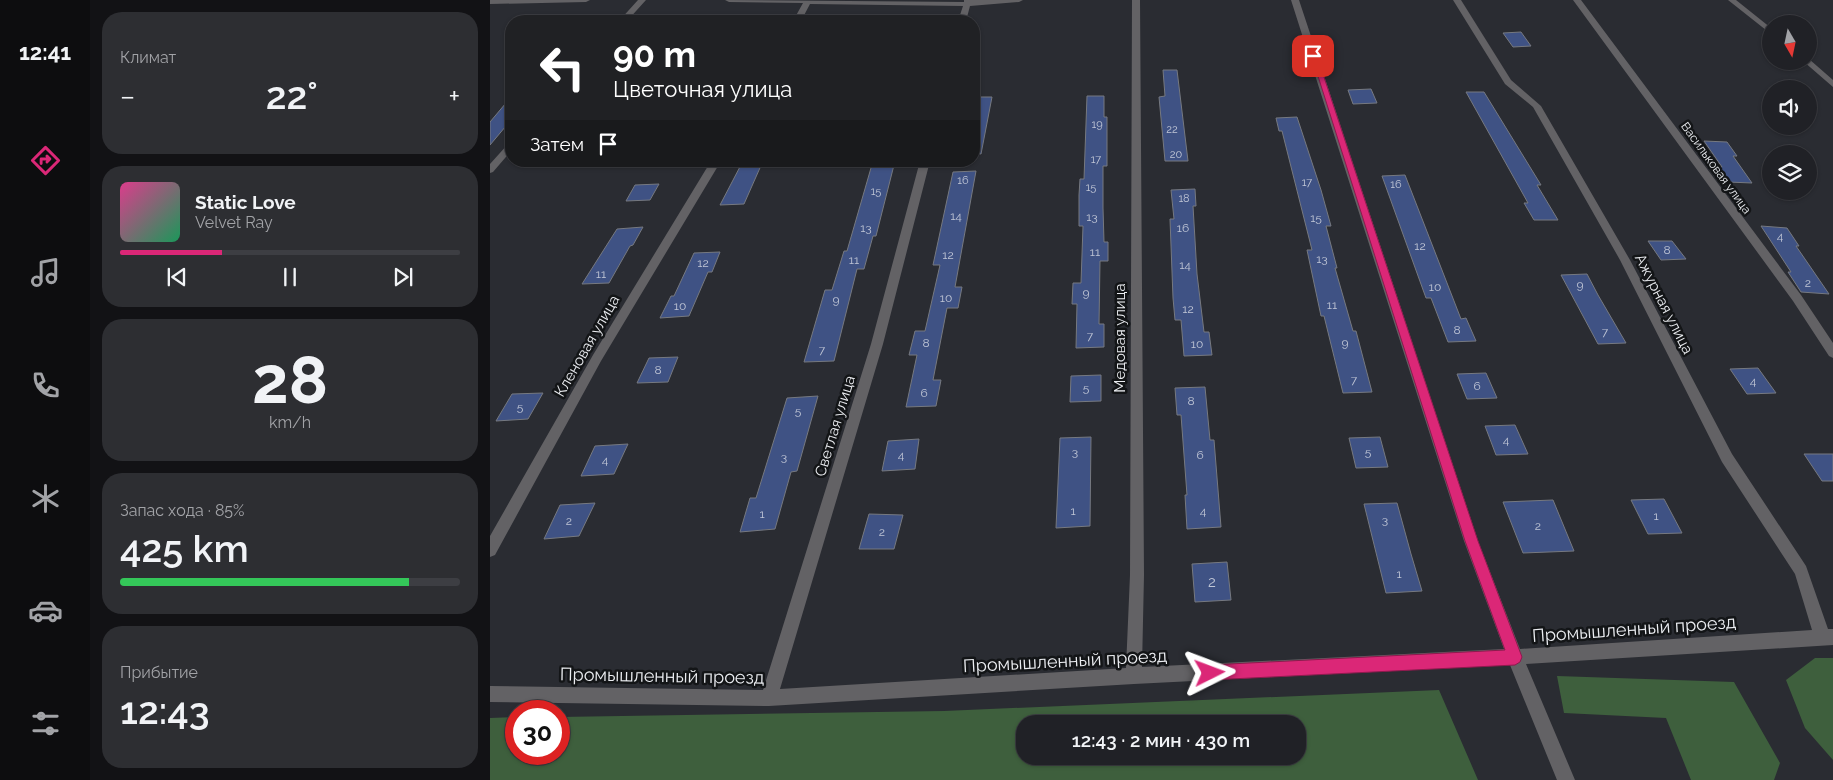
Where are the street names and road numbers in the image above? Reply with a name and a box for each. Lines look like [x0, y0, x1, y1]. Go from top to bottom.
street label: Васильковая улица [1678, 119, 1754, 217]
street label: Ажурная улица [1631, 251, 1697, 357]
street label: Медовая улица [1111, 283, 1129, 393]
street label: Кленовая улица [551, 292, 623, 400]
street label: Светлая улица [811, 373, 859, 479]
street label: Промышленный проезд [1531, 611, 1737, 646]
street label: Промышленный проезд [962, 645, 1168, 676]
street label: Промышленный проезд [560, 663, 764, 688]

